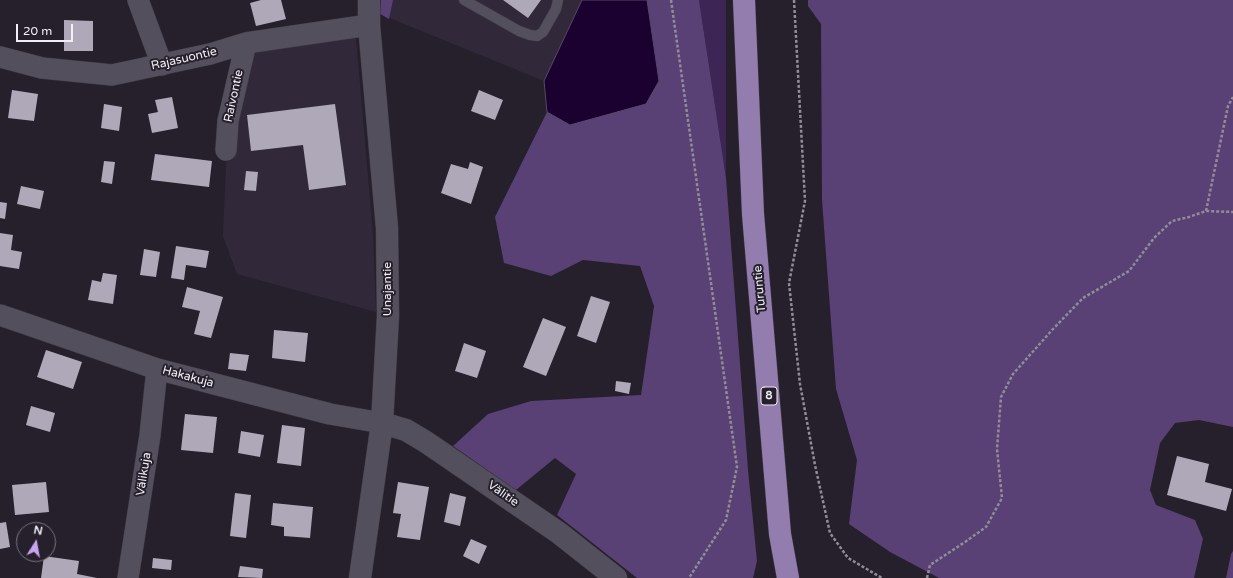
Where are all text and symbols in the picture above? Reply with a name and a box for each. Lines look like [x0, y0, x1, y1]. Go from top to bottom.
scale bar [18, 16, 75, 42]
text: 20 m [23, 24, 52, 38]
street label: Rajasuontie [150, 44, 218, 74]
street label: Raivontie [221, 68, 247, 124]
street label: Unajantie [381, 262, 395, 316]
street label: Turuntie [751, 265, 769, 313]
street label: Hakakuja [161, 363, 215, 391]
road number: 8 [761, 387, 777, 405]
street label: Välikuja [133, 451, 155, 497]
street label: Välitie [485, 478, 521, 510]
north arrow [16, 522, 56, 562]
text: N [33, 523, 44, 538]

